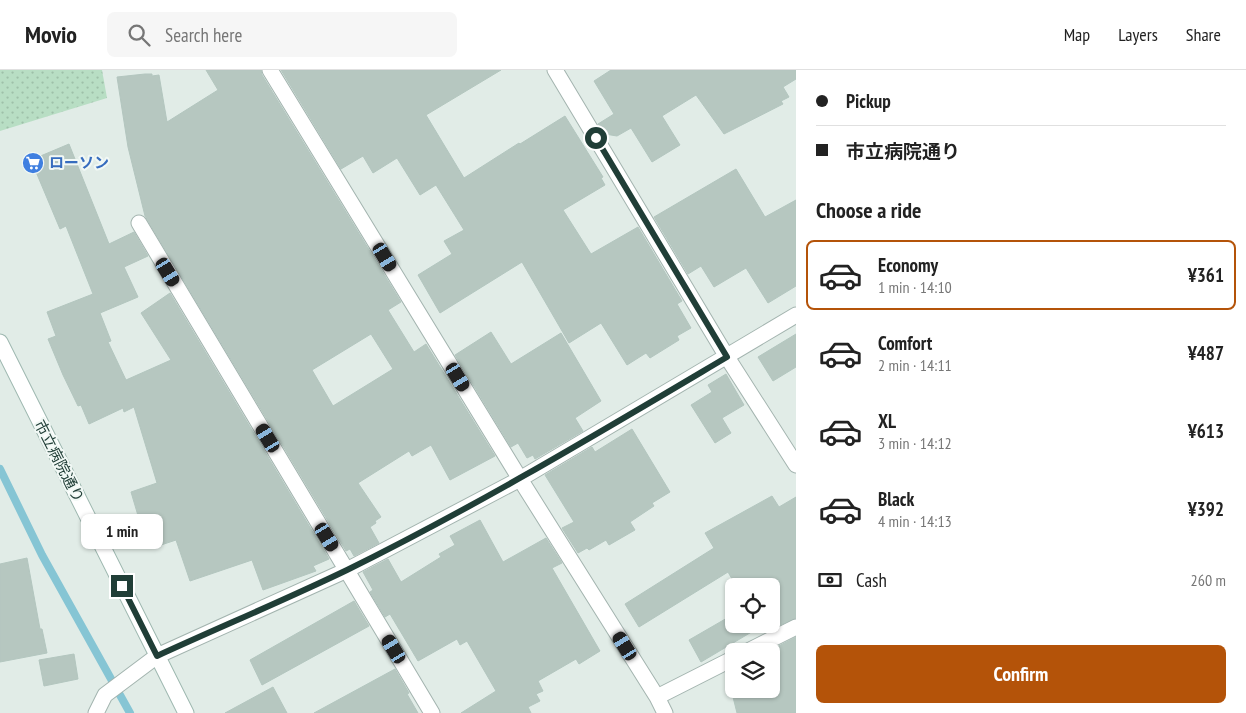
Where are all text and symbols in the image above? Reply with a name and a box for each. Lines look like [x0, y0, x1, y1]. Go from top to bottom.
search box [107, 12, 457, 57]
text: Movio [25, 19, 77, 50]
icon: search [125, 21, 153, 49]
text: Search here [165, 23, 242, 47]
text: Map [1064, 23, 1090, 46]
text: Layers [1118, 23, 1158, 46]
text: Share [1186, 23, 1221, 46]
text: Pickup [846, 89, 891, 113]
route start [585, 127, 607, 149]
text: 市立病院通り [846, 139, 960, 163]
supermarket icon: ローソン [21, 151, 45, 175]
place label: ローソン [49, 153, 109, 172]
text: Choose a ride [816, 196, 921, 224]
car [370, 240, 399, 274]
icon: car [818, 253, 863, 298]
text: Economy [878, 253, 938, 277]
car [153, 255, 182, 289]
text: ¥361 [1188, 263, 1224, 287]
text: 1 min · 14:10 [878, 277, 952, 297]
icon: car [818, 331, 863, 376]
text: Comfort [878, 331, 932, 355]
text: ¥487 [1188, 341, 1224, 365]
text: 2 min · 14:11 [878, 355, 952, 375]
car [443, 360, 472, 394]
icon: car [818, 409, 863, 454]
text: XL [878, 409, 896, 433]
street label: 市立病院通り [31, 416, 88, 505]
text: ¥613 [1188, 419, 1224, 443]
car [253, 421, 282, 455]
text: 3 min · 14:12 [878, 433, 952, 453]
icon: car [818, 487, 863, 532]
text: Black [878, 487, 914, 511]
text: ¥392 [1188, 497, 1224, 521]
text: 4 min · 14:13 [878, 511, 952, 531]
callout: 1 min [81, 514, 163, 548]
car [312, 520, 341, 554]
text: 1 min [106, 521, 138, 541]
icon: cash [816, 566, 844, 594]
text: Cash [856, 568, 887, 592]
text: 260 m [1191, 570, 1226, 590]
route end [111, 575, 133, 597]
map controls [725, 578, 780, 698]
button: locate [725, 578, 780, 633]
car [610, 629, 639, 663]
car [379, 632, 408, 666]
button: layers [725, 643, 780, 698]
button: Confirm [816, 645, 1226, 703]

